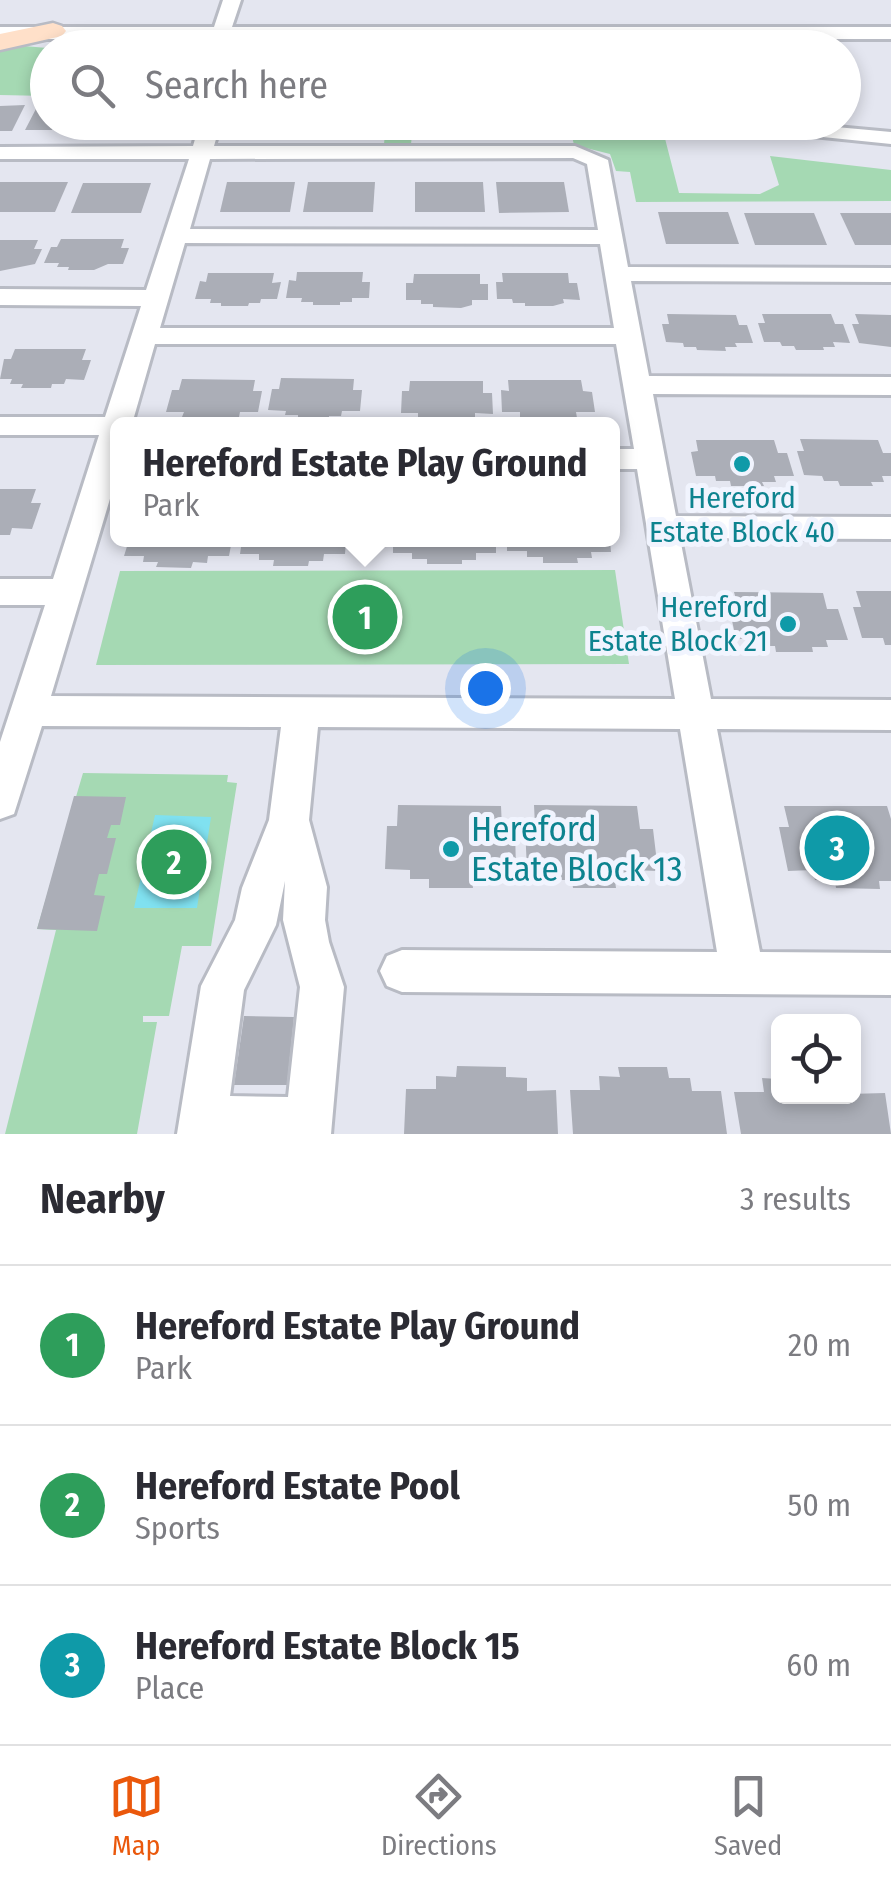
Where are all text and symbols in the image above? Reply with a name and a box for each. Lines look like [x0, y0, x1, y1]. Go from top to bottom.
search box [30, 30, 861, 140]
icon: search [65, 58, 120, 113]
text: Search here [145, 62, 328, 108]
popup [110, 417, 620, 547]
text: Hereford Estate Play Ground [142, 440, 588, 486]
marker: Hereford Estate Block 40 [731, 453, 753, 475]
place label: Hereford Estate Block 40 [649, 480, 835, 550]
text: Park [142, 486, 199, 524]
pin: 1 [332, 580, 398, 654]
place label: Hereford Estate Block 21 [588, 589, 768, 659]
marker: Hereford Estate Block 21 [777, 613, 799, 635]
your location [460, 663, 511, 714]
place label: Hereford Estate Block 13 [471, 808, 683, 890]
pin: 3 [804, 810, 870, 886]
pin: 2 [142, 824, 206, 900]
marker: Hereford Estate Block 13 [440, 838, 462, 860]
map controls [771, 1014, 861, 1104]
button: locate [771, 1014, 861, 1104]
text: Nearby [40, 1174, 165, 1224]
text: 3 results [740, 1180, 851, 1218]
text: Hereford Estate Play Ground [135, 1303, 580, 1349]
text: 1 [66, 1326, 79, 1364]
text: 20 m [788, 1326, 851, 1364]
text: Park [135, 1349, 192, 1387]
text: Hereford Estate Pool [135, 1463, 460, 1509]
text: 2 [65, 1486, 80, 1524]
text: 50 m [788, 1486, 851, 1524]
text: Sports [135, 1509, 220, 1547]
text: Hereford Estate Block 15 [135, 1623, 520, 1669]
text: 3 [65, 1646, 80, 1684]
text: 60 m [786, 1646, 851, 1684]
text: Place [135, 1669, 204, 1707]
tab: Map [109, 1769, 164, 1862]
tab: Directions [381, 1769, 497, 1862]
tab: Saved [714, 1769, 782, 1862]

